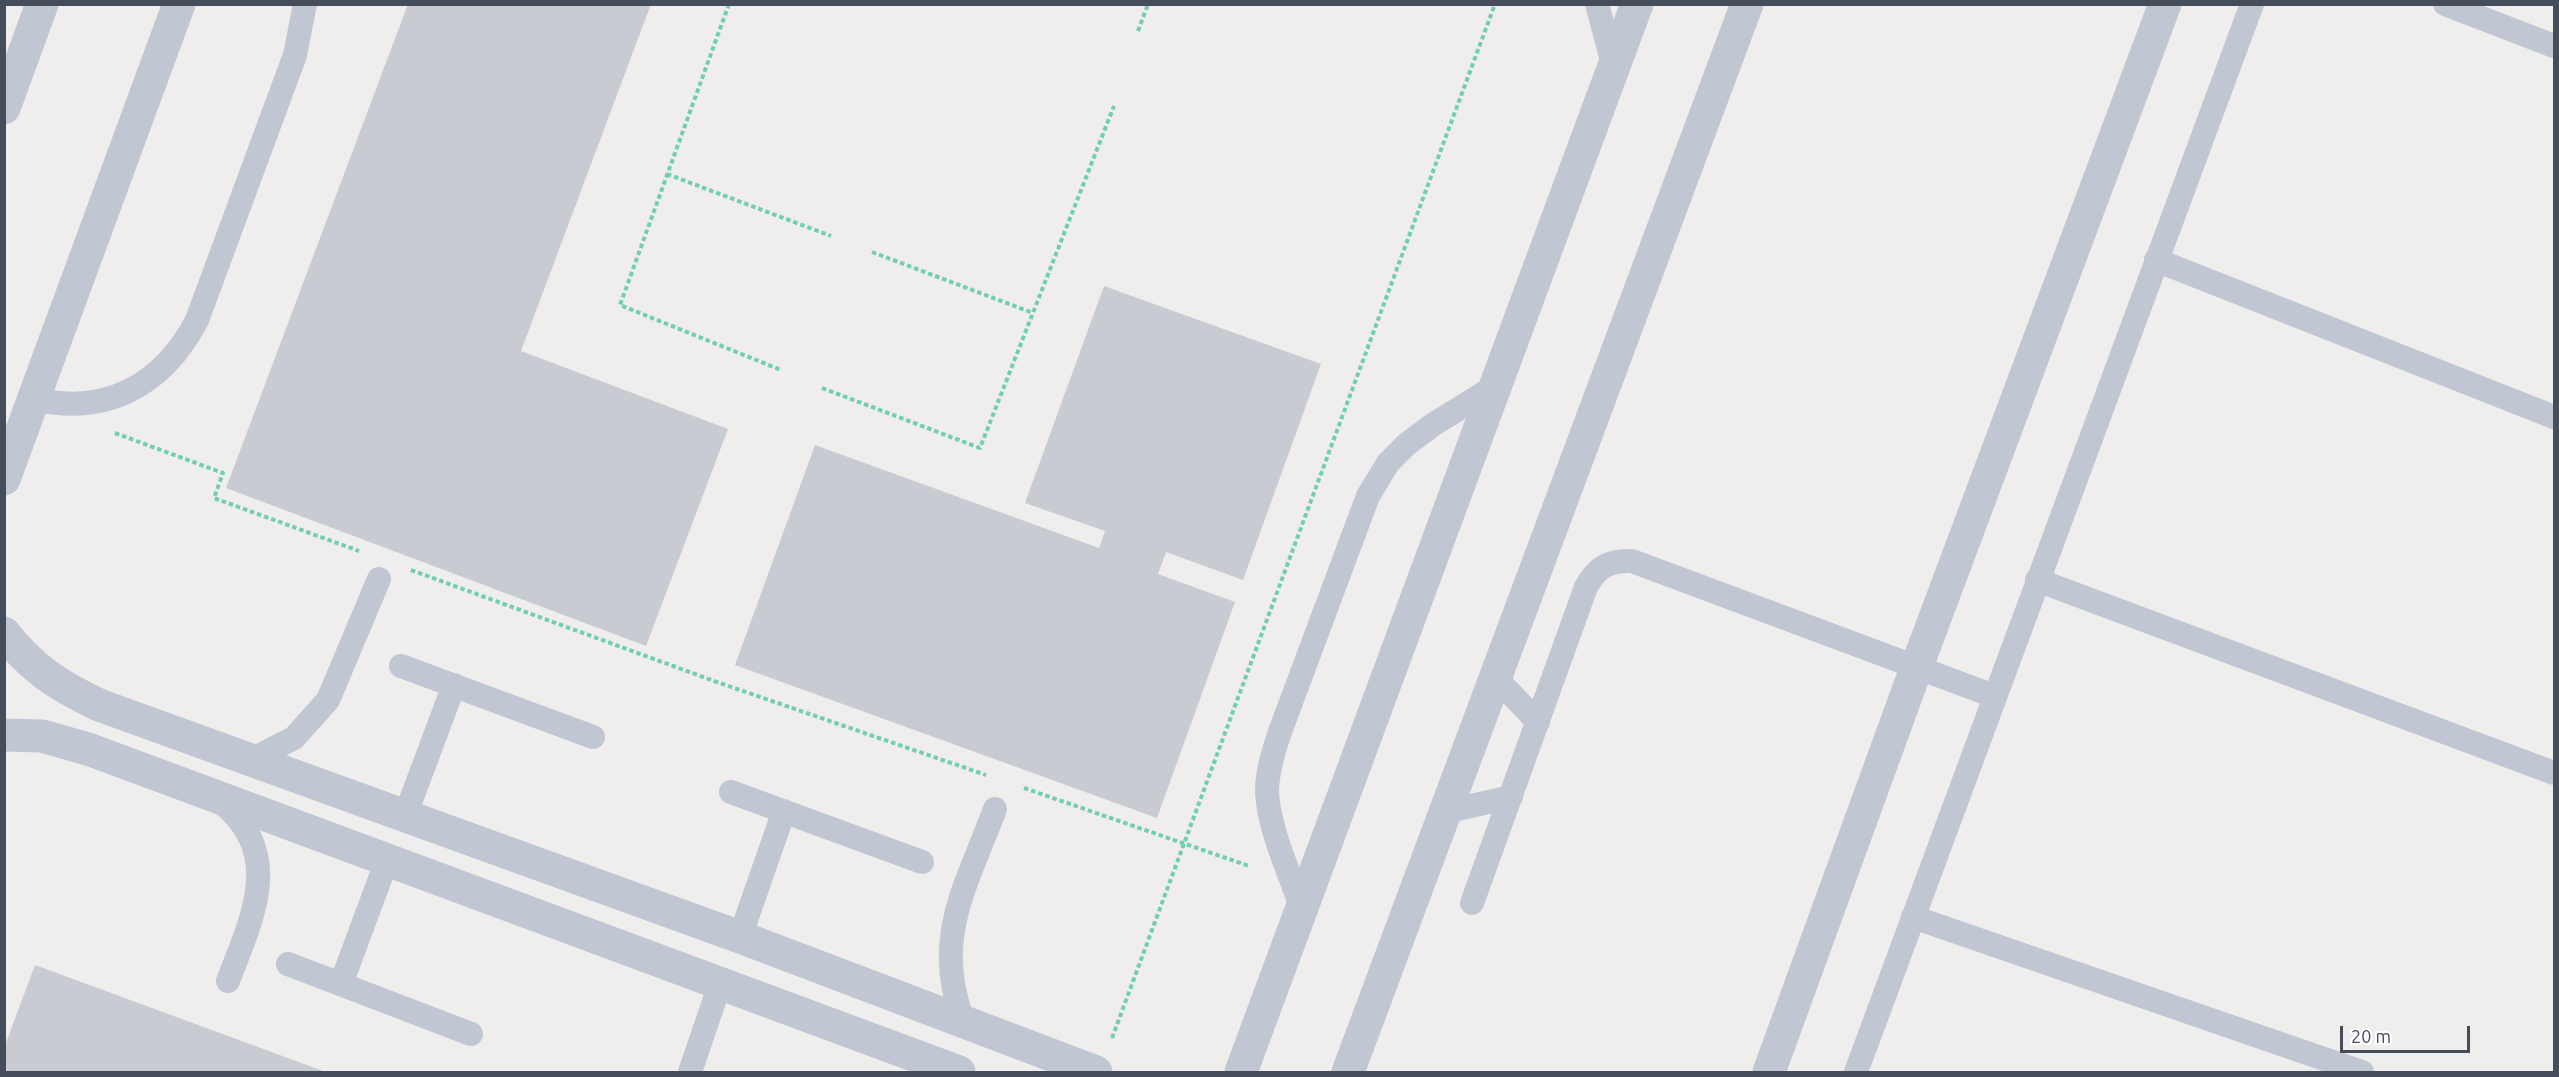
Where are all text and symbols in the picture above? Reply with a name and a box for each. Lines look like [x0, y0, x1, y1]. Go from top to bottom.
scale bar [2343, 1014, 2474, 1052]
text: 20 m [2351, 1026, 2391, 1046]

